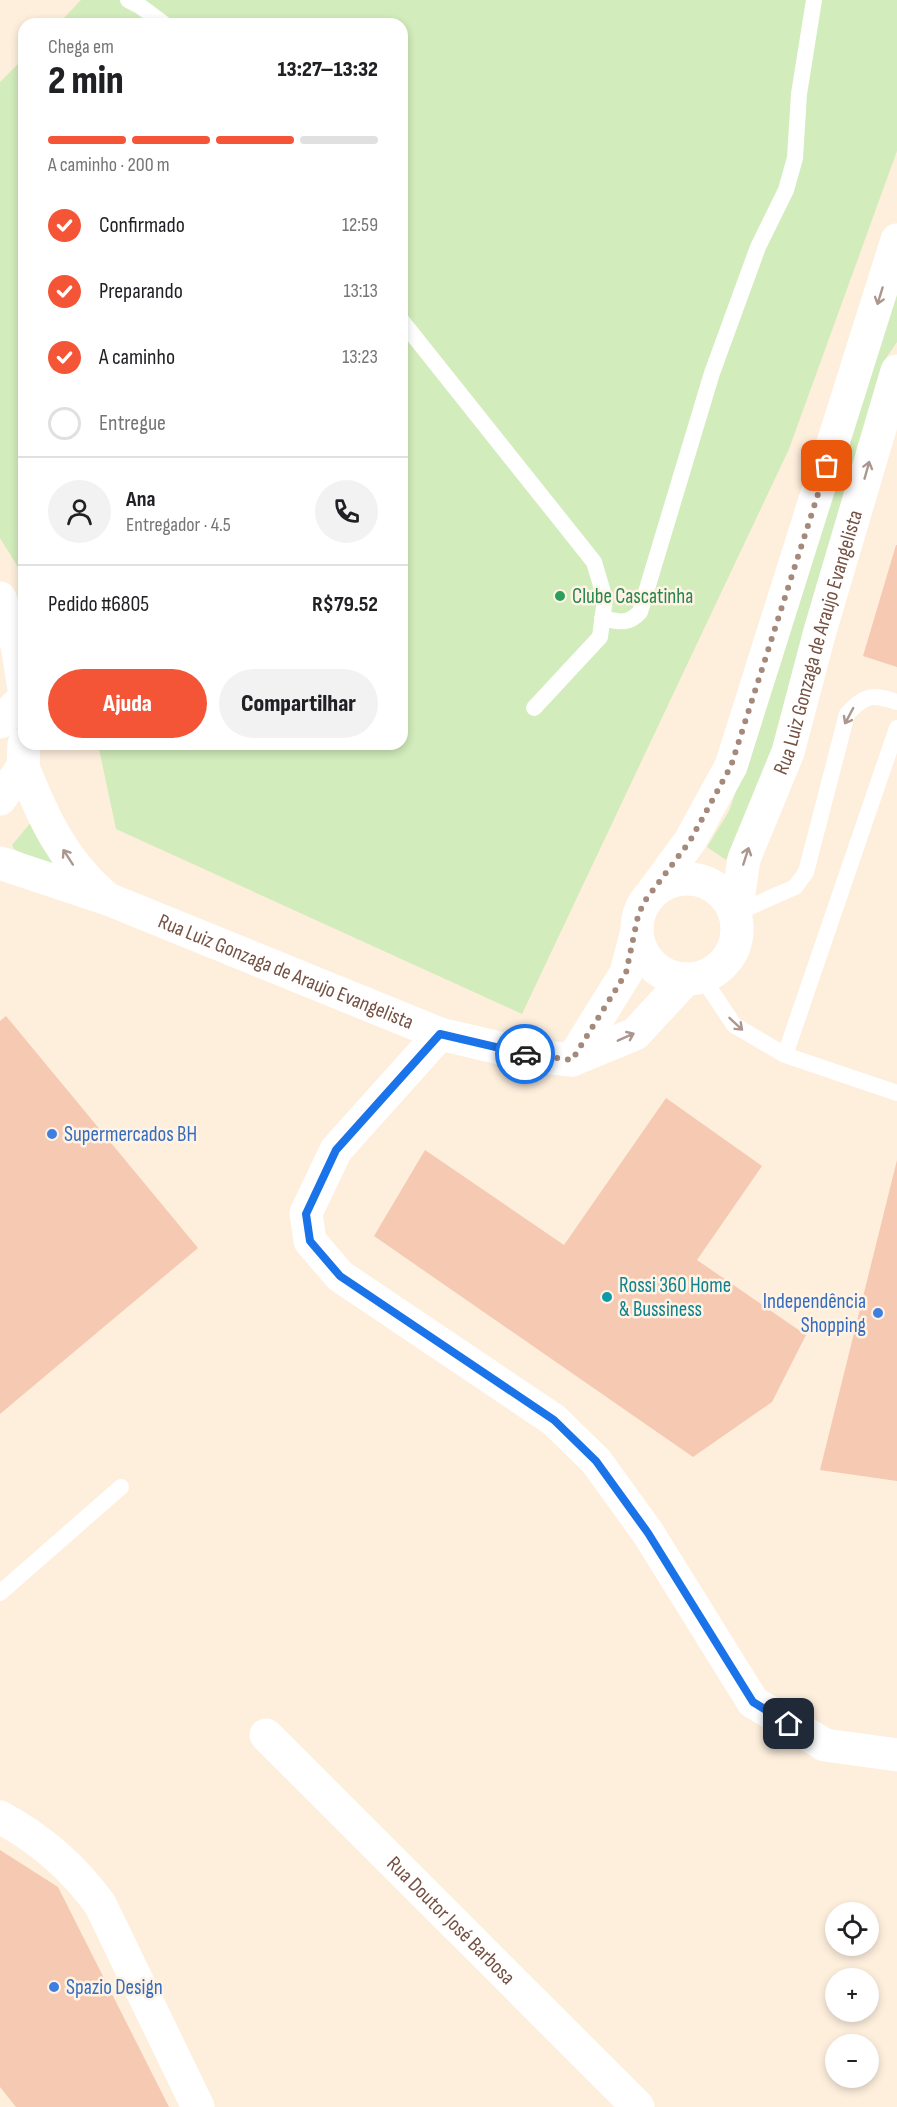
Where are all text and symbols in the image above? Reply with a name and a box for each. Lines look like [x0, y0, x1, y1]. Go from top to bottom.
text: Chega em [48, 35, 114, 59]
text: 13:27–13:32 [278, 56, 378, 83]
text: 2 min [48, 58, 124, 105]
text: A caminho · 200 m [48, 153, 170, 177]
icon: check [48, 209, 81, 242]
text: Confirmado [99, 212, 185, 239]
text: 12:59 [342, 213, 378, 237]
icon: check [48, 275, 81, 308]
text: Preparando [99, 278, 183, 305]
text: 13:13 [343, 279, 378, 303]
one-way arrow [874, 287, 885, 306]
icon: check [48, 341, 81, 374]
text: A caminho [99, 344, 175, 371]
text: 13:23 [342, 345, 378, 369]
text: Entregue [99, 410, 166, 437]
pin [801, 440, 852, 491]
icon: bag [810, 449, 843, 482]
one-way arrow [862, 461, 873, 480]
button: person [48, 480, 111, 543]
button: phone [315, 480, 378, 543]
text: Ana [126, 486, 156, 513]
street label: Rua Luiz Gonzaga de Araujo Evangelista [768, 507, 868, 778]
text: Entregador · 4.5 [126, 513, 231, 537]
place label: Clube Cascatinha [572, 584, 693, 609]
marker: Clube Cascatinha [553, 589, 567, 603]
text: Pedido #6805 [48, 591, 149, 618]
text: R$79.52 [312, 591, 378, 618]
button: Ajuda [48, 669, 207, 738]
button: Compartilhar [219, 669, 378, 738]
one-way arrow [843, 707, 855, 724]
one-way arrow [741, 847, 752, 866]
one-way arrow [62, 849, 74, 866]
street label: Rua Luiz Gonzaga de Araujo Evangelista [155, 908, 417, 1034]
one-way arrow [729, 1017, 744, 1031]
courier [495, 1024, 555, 1084]
one-way arrow [617, 1031, 635, 1043]
icon: car [509, 1038, 542, 1071]
place label: Supermercados BH [64, 1122, 197, 1147]
marker: Supermercados BH [45, 1127, 59, 1141]
place label: Rossi 360 Home & Bussiness [619, 1273, 731, 1322]
place label: Independência Shopping [763, 1289, 866, 1338]
marker: Rossi 360 Home & Bussiness [600, 1290, 614, 1304]
marker: Independência Shopping [871, 1306, 885, 1320]
pin [763, 1698, 814, 1749]
icon: home [772, 1707, 805, 1740]
street label: Rua Doutor José Barbosa [382, 1851, 521, 1990]
map controls [825, 1902, 879, 2088]
button: locate [825, 1902, 879, 1956]
button: + [825, 1968, 879, 2022]
place label: Spazio Design [66, 1975, 163, 2000]
marker: Spazio Design [47, 1980, 61, 1994]
button: − [825, 2034, 879, 2088]

